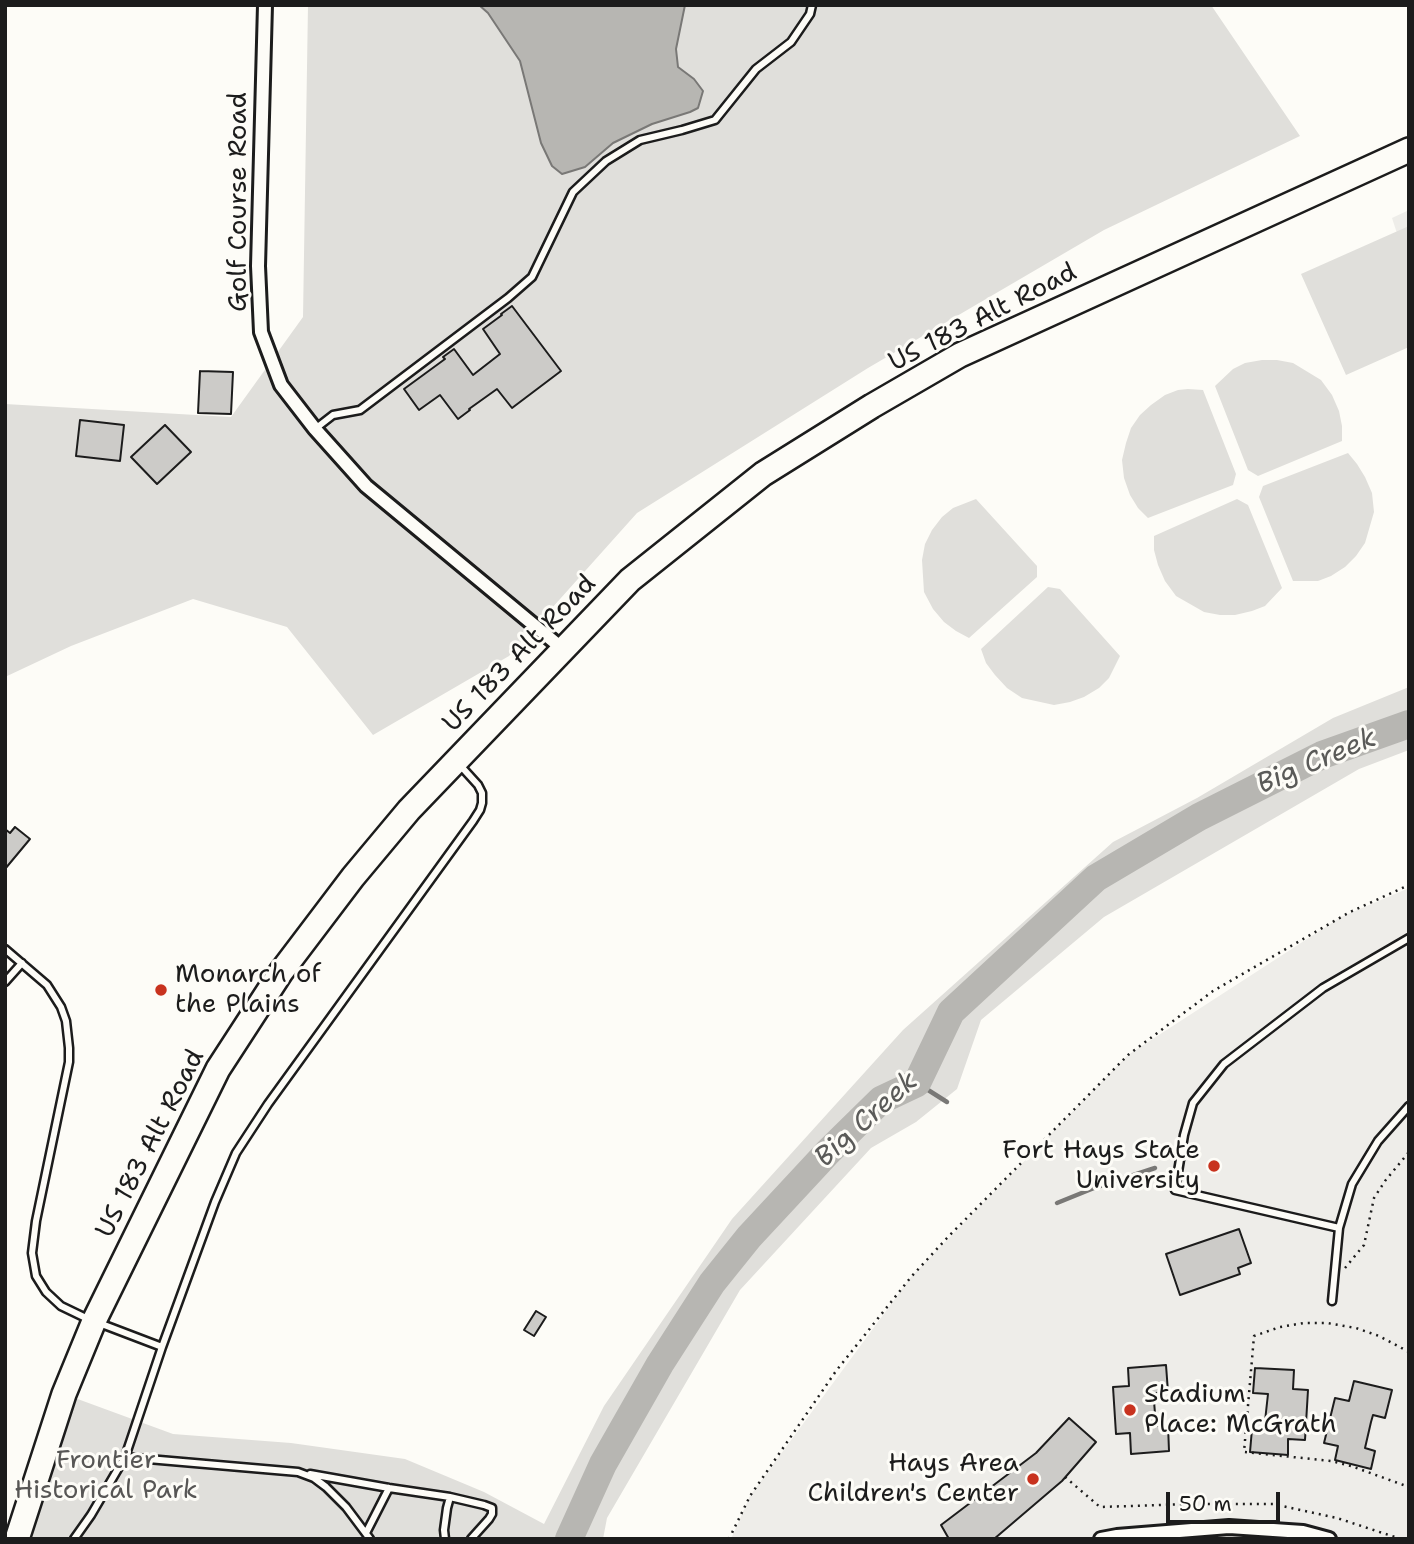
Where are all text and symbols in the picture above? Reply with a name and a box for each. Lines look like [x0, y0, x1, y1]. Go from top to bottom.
street label: Golf Course Road [223, 92, 255, 312]
street label: US 183 Alt Road [884, 257, 1082, 379]
street label: US 183 Alt Road [437, 569, 603, 739]
water label: Big Creek [1252, 722, 1382, 802]
place label: Monarch of the Plains [175, 959, 321, 1020]
marker: Monarch of the Plains [153, 982, 169, 998]
street label: US 183 Alt Road [90, 1045, 212, 1243]
water label: Big Creek [809, 1065, 925, 1175]
place label: Fort Hays State University [1002, 1135, 1200, 1196]
marker: Fort Hays State University [1206, 1158, 1222, 1174]
place label: Stadium Place: McGrath [1144, 1379, 1337, 1440]
marker: Stadium Place: McGrath [1122, 1402, 1138, 1418]
park label: Frontier Historical Park [14, 1445, 198, 1506]
place label: Hays Area Children's Center [807, 1448, 1019, 1510]
marker: Hays Area Children's Center [1025, 1471, 1041, 1487]
scale bar [1169, 1478, 1283, 1522]
text: 50 m [1179, 1490, 1232, 1518]

